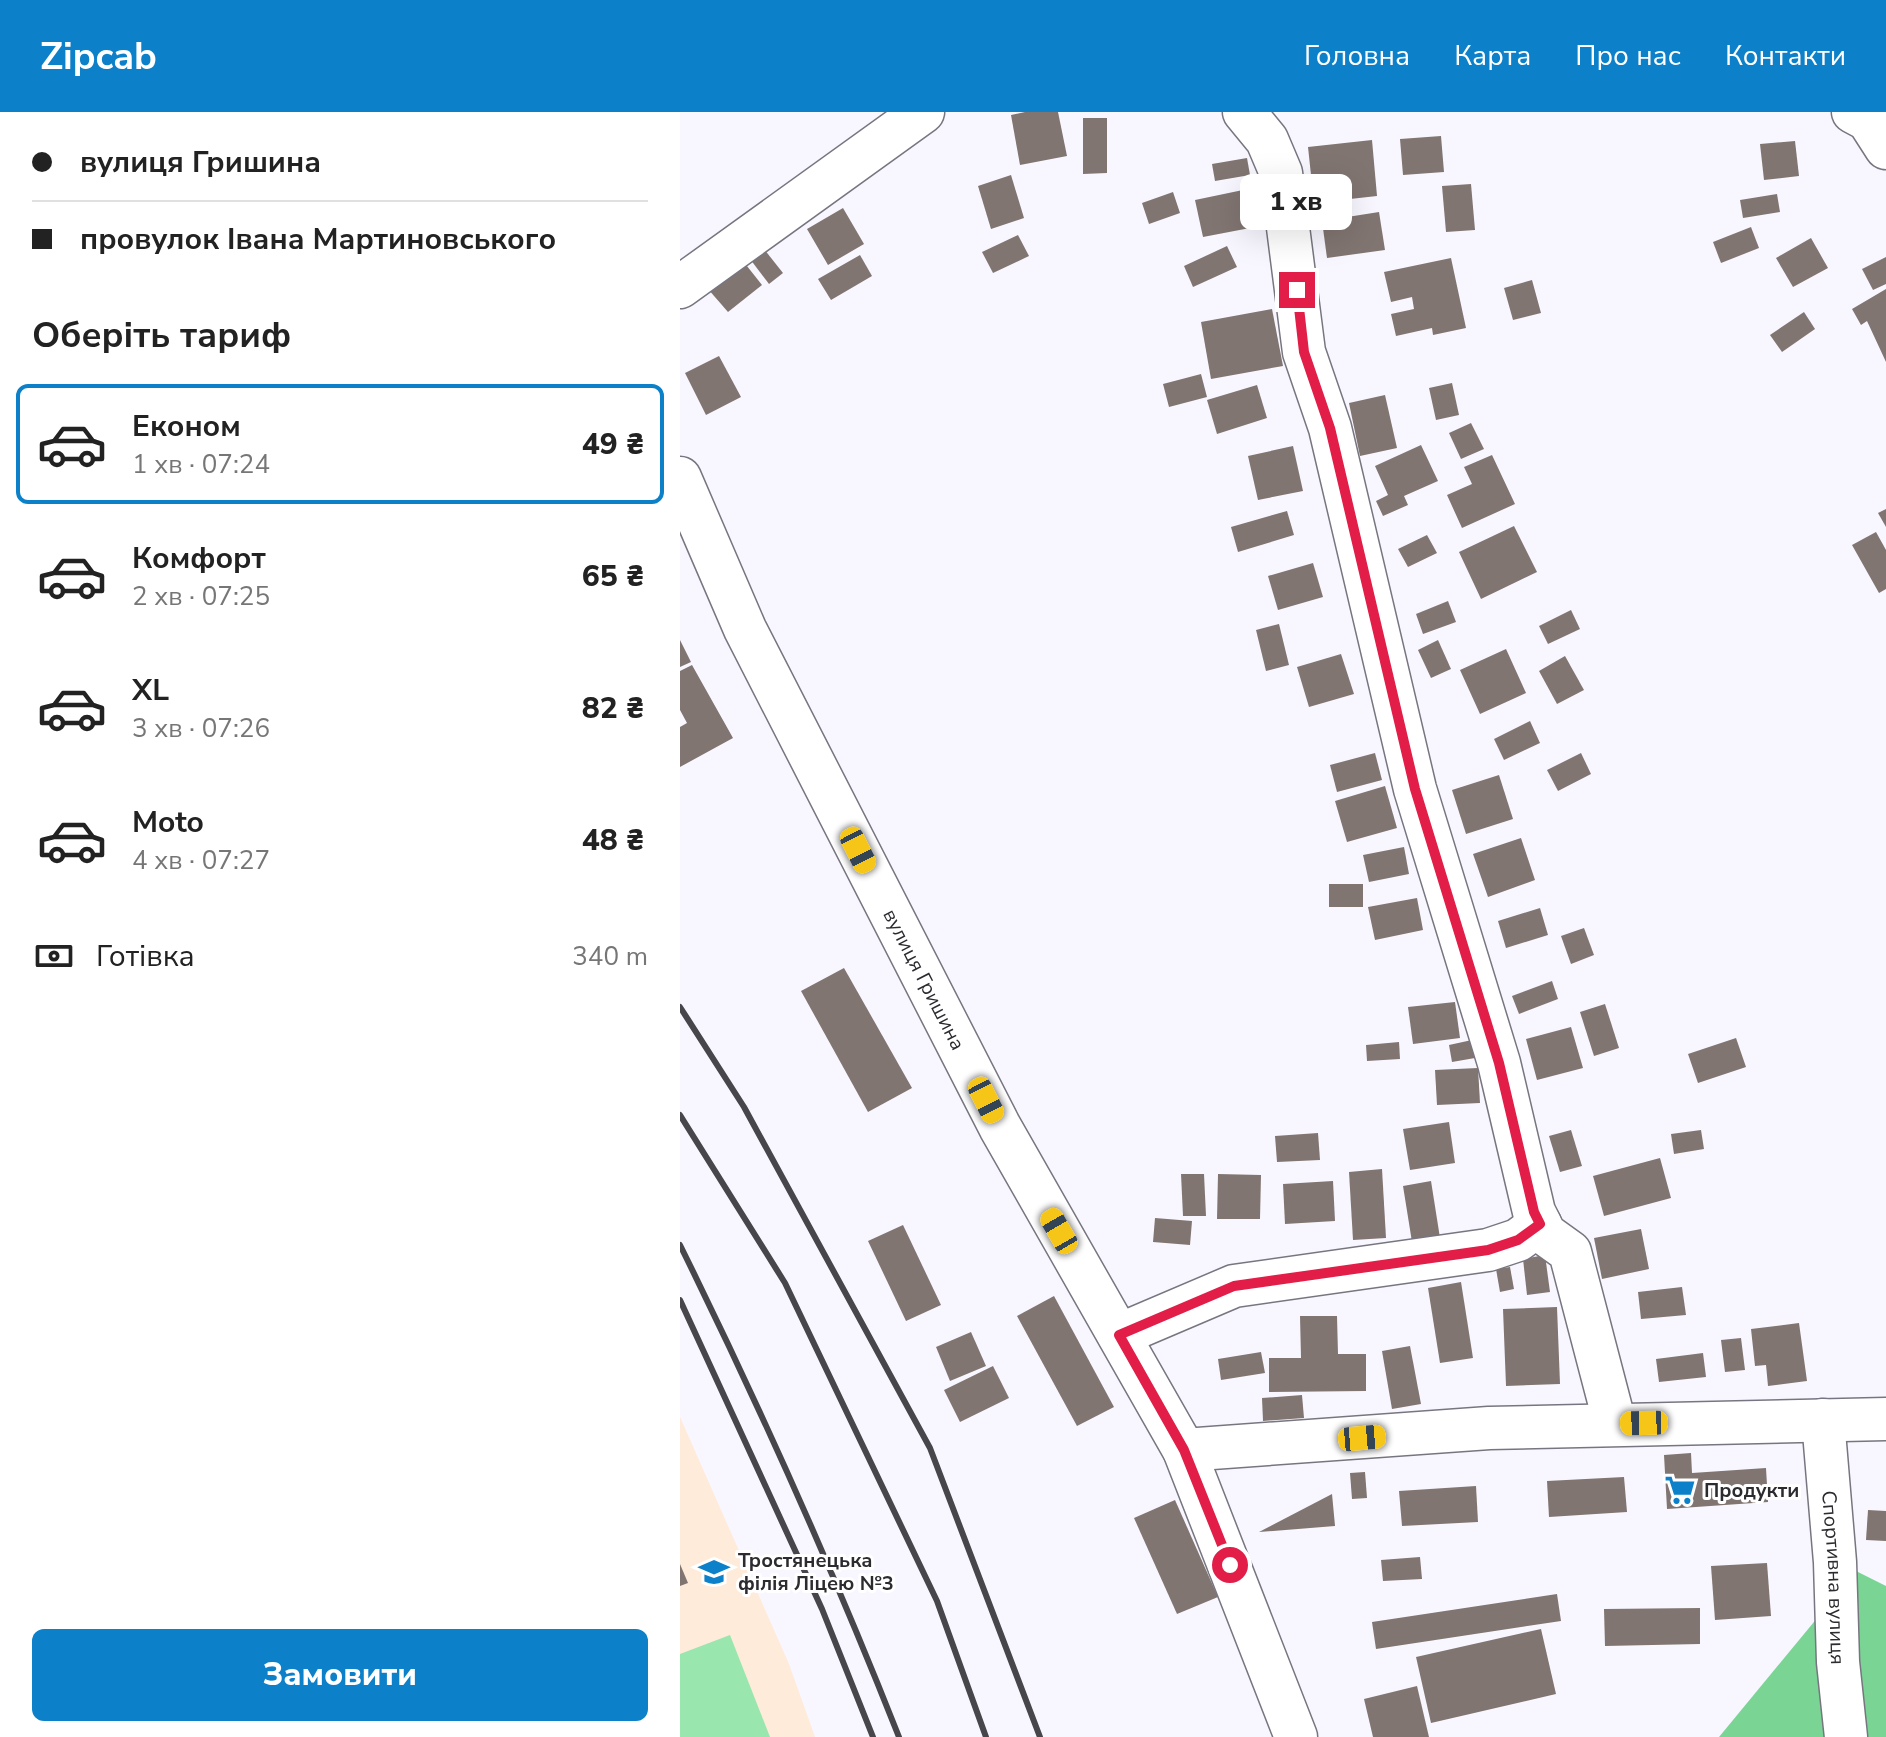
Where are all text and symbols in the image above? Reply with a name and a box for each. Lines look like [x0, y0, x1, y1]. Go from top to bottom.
text: Zipcab [40, 31, 157, 82]
text: Головна [1304, 37, 1410, 75]
text: Карта [1454, 37, 1531, 75]
text: Про нас [1575, 37, 1681, 75]
text: Контакти [1725, 37, 1846, 75]
text: вулиця Гришина [80, 142, 321, 183]
callout: 1 хв [1241, 174, 1353, 230]
text: 1 хв [1270, 184, 1322, 219]
text: провулок Івана Мартиновського [80, 219, 556, 260]
route end [1279, 272, 1315, 308]
text: Оберіть тариф [32, 311, 291, 360]
text: Економ [132, 406, 241, 447]
icon: car [36, 408, 108, 480]
text: 49 ₴ [582, 424, 644, 465]
text: 1 хв · 07:24 [132, 447, 270, 482]
text: Комфорт [132, 538, 266, 579]
icon: car [36, 540, 108, 612]
text: 65 ₴ [582, 556, 644, 597]
text: 2 хв · 07:25 [132, 579, 270, 614]
text: XL [132, 670, 169, 711]
icon: car [36, 672, 108, 744]
text: 82 ₴ [582, 688, 644, 729]
text: 3 хв · 07:26 [132, 711, 270, 746]
text: Moto [132, 802, 204, 843]
icon: car [36, 804, 108, 876]
text: 48 ₴ [582, 820, 644, 861]
car [836, 823, 880, 877]
text: 4 хв · 07:27 [132, 843, 270, 878]
street label: вулиця Гришина [877, 904, 971, 1055]
icon: cash [32, 934, 76, 978]
text: Готівка [96, 936, 195, 977]
text: 340 m [572, 939, 648, 974]
car [964, 1073, 1008, 1127]
car [1037, 1204, 1081, 1258]
car [1620, 1411, 1668, 1435]
car [1337, 1424, 1387, 1452]
supermarket icon: Продукти [1663, 1473, 1697, 1507]
place label: Продукти [1704, 1477, 1799, 1504]
street label: Спортивна вулиця [1815, 1489, 1851, 1665]
place label: Тростянецька філія Ліцею №3 [738, 1547, 894, 1597]
route start [1212, 1547, 1248, 1583]
school or university icon: Тростянецька філія Ліцею №3 [697, 1555, 731, 1589]
button: Замовити [32, 1629, 648, 1721]

